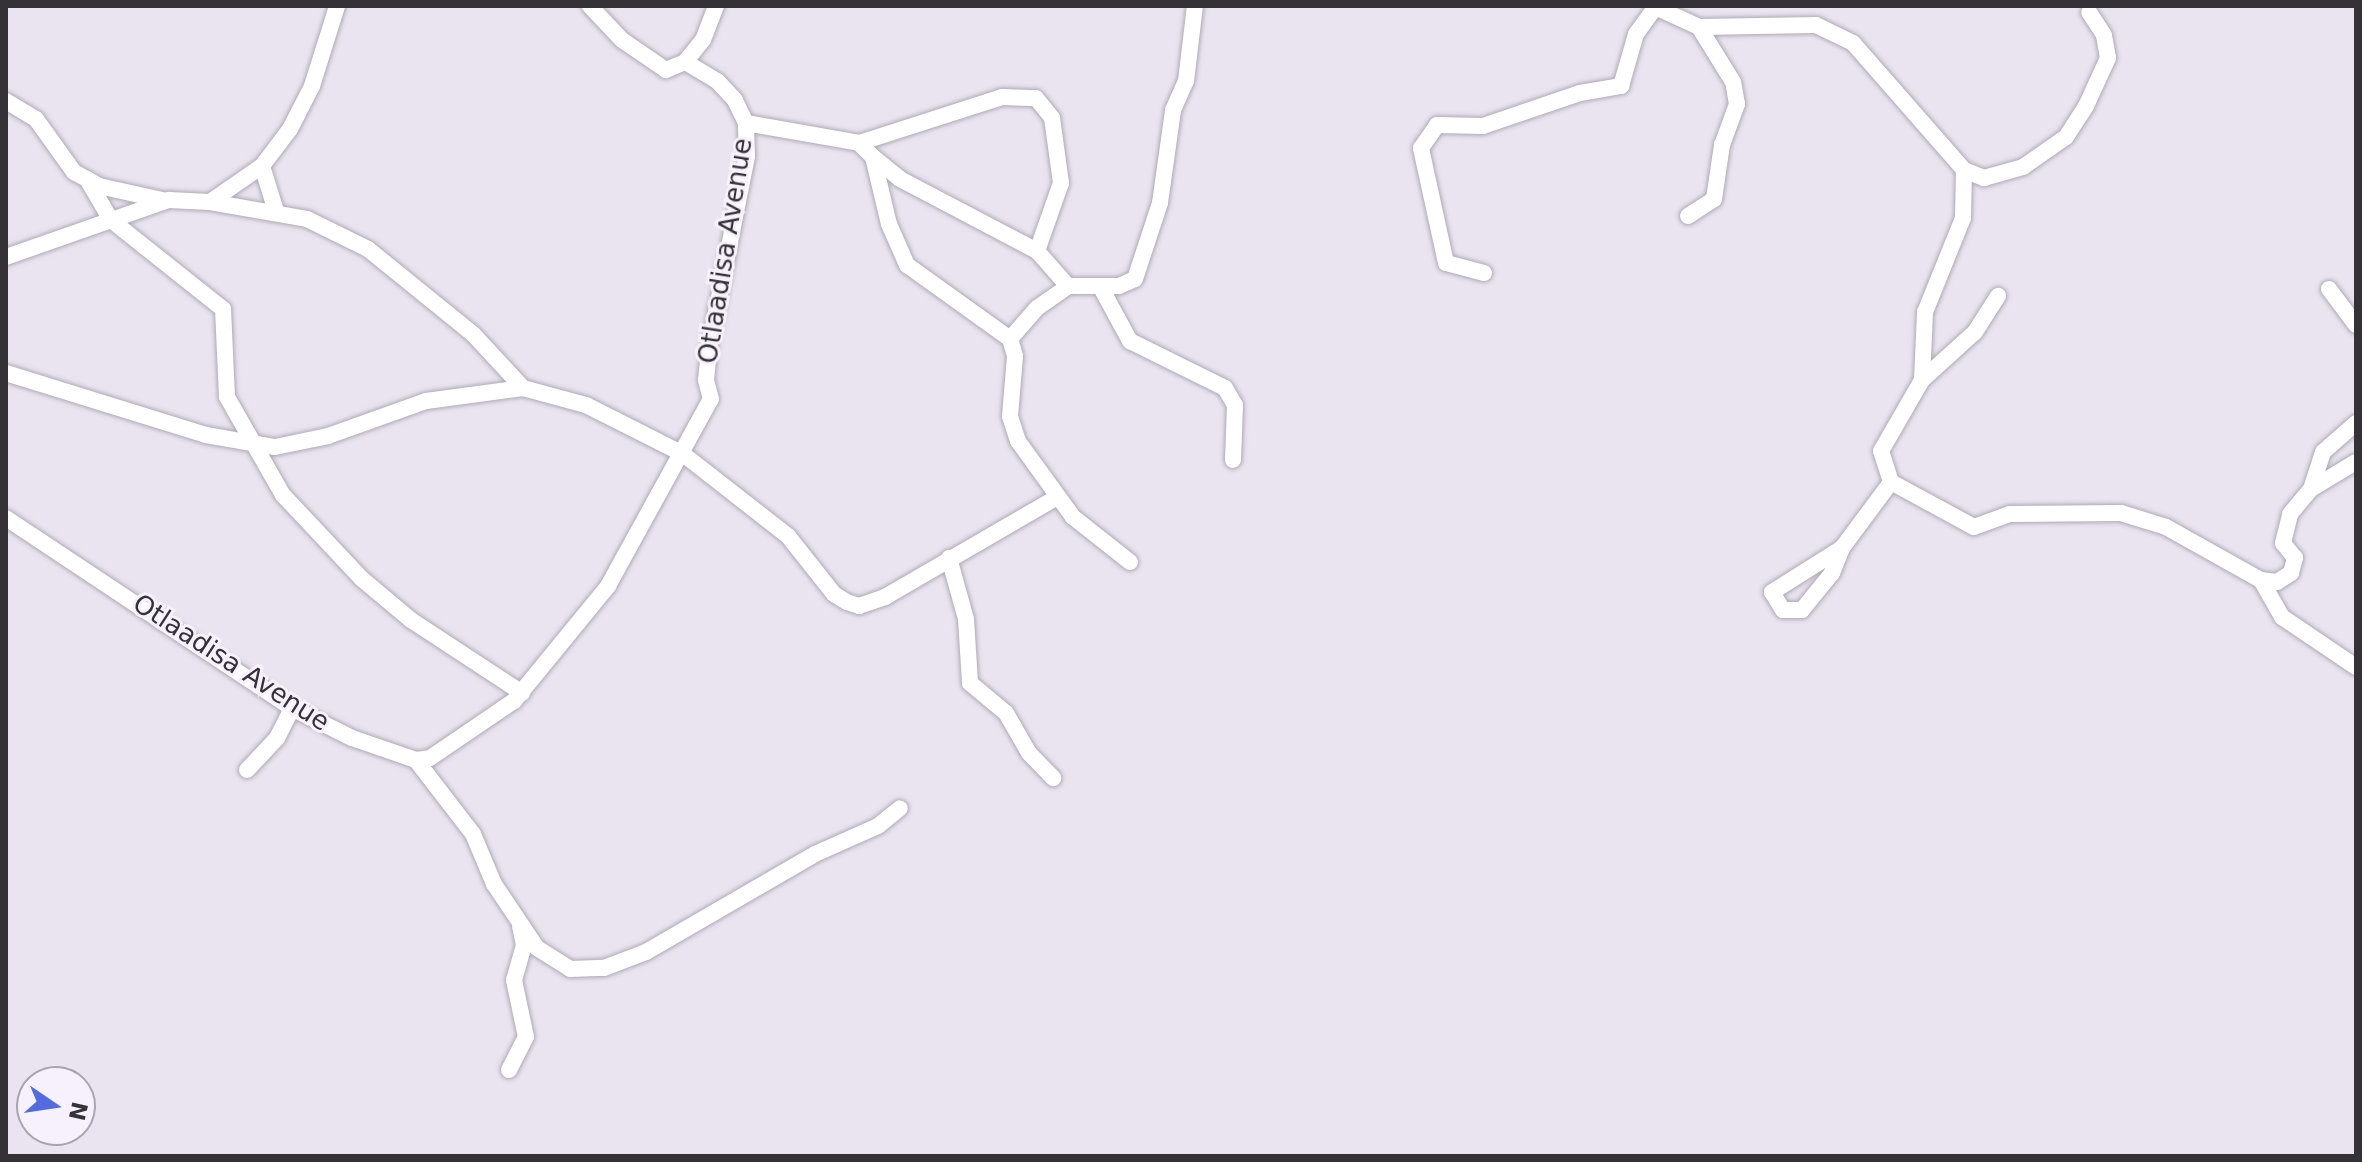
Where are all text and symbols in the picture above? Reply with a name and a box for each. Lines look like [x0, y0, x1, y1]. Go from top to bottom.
street label: Otlaadisa Avenue [693, 136, 759, 366]
street label: Otlaadisa Avenue [127, 588, 335, 738]
north arrow [16, 1066, 96, 1146]
text: N [64, 1099, 92, 1123]

